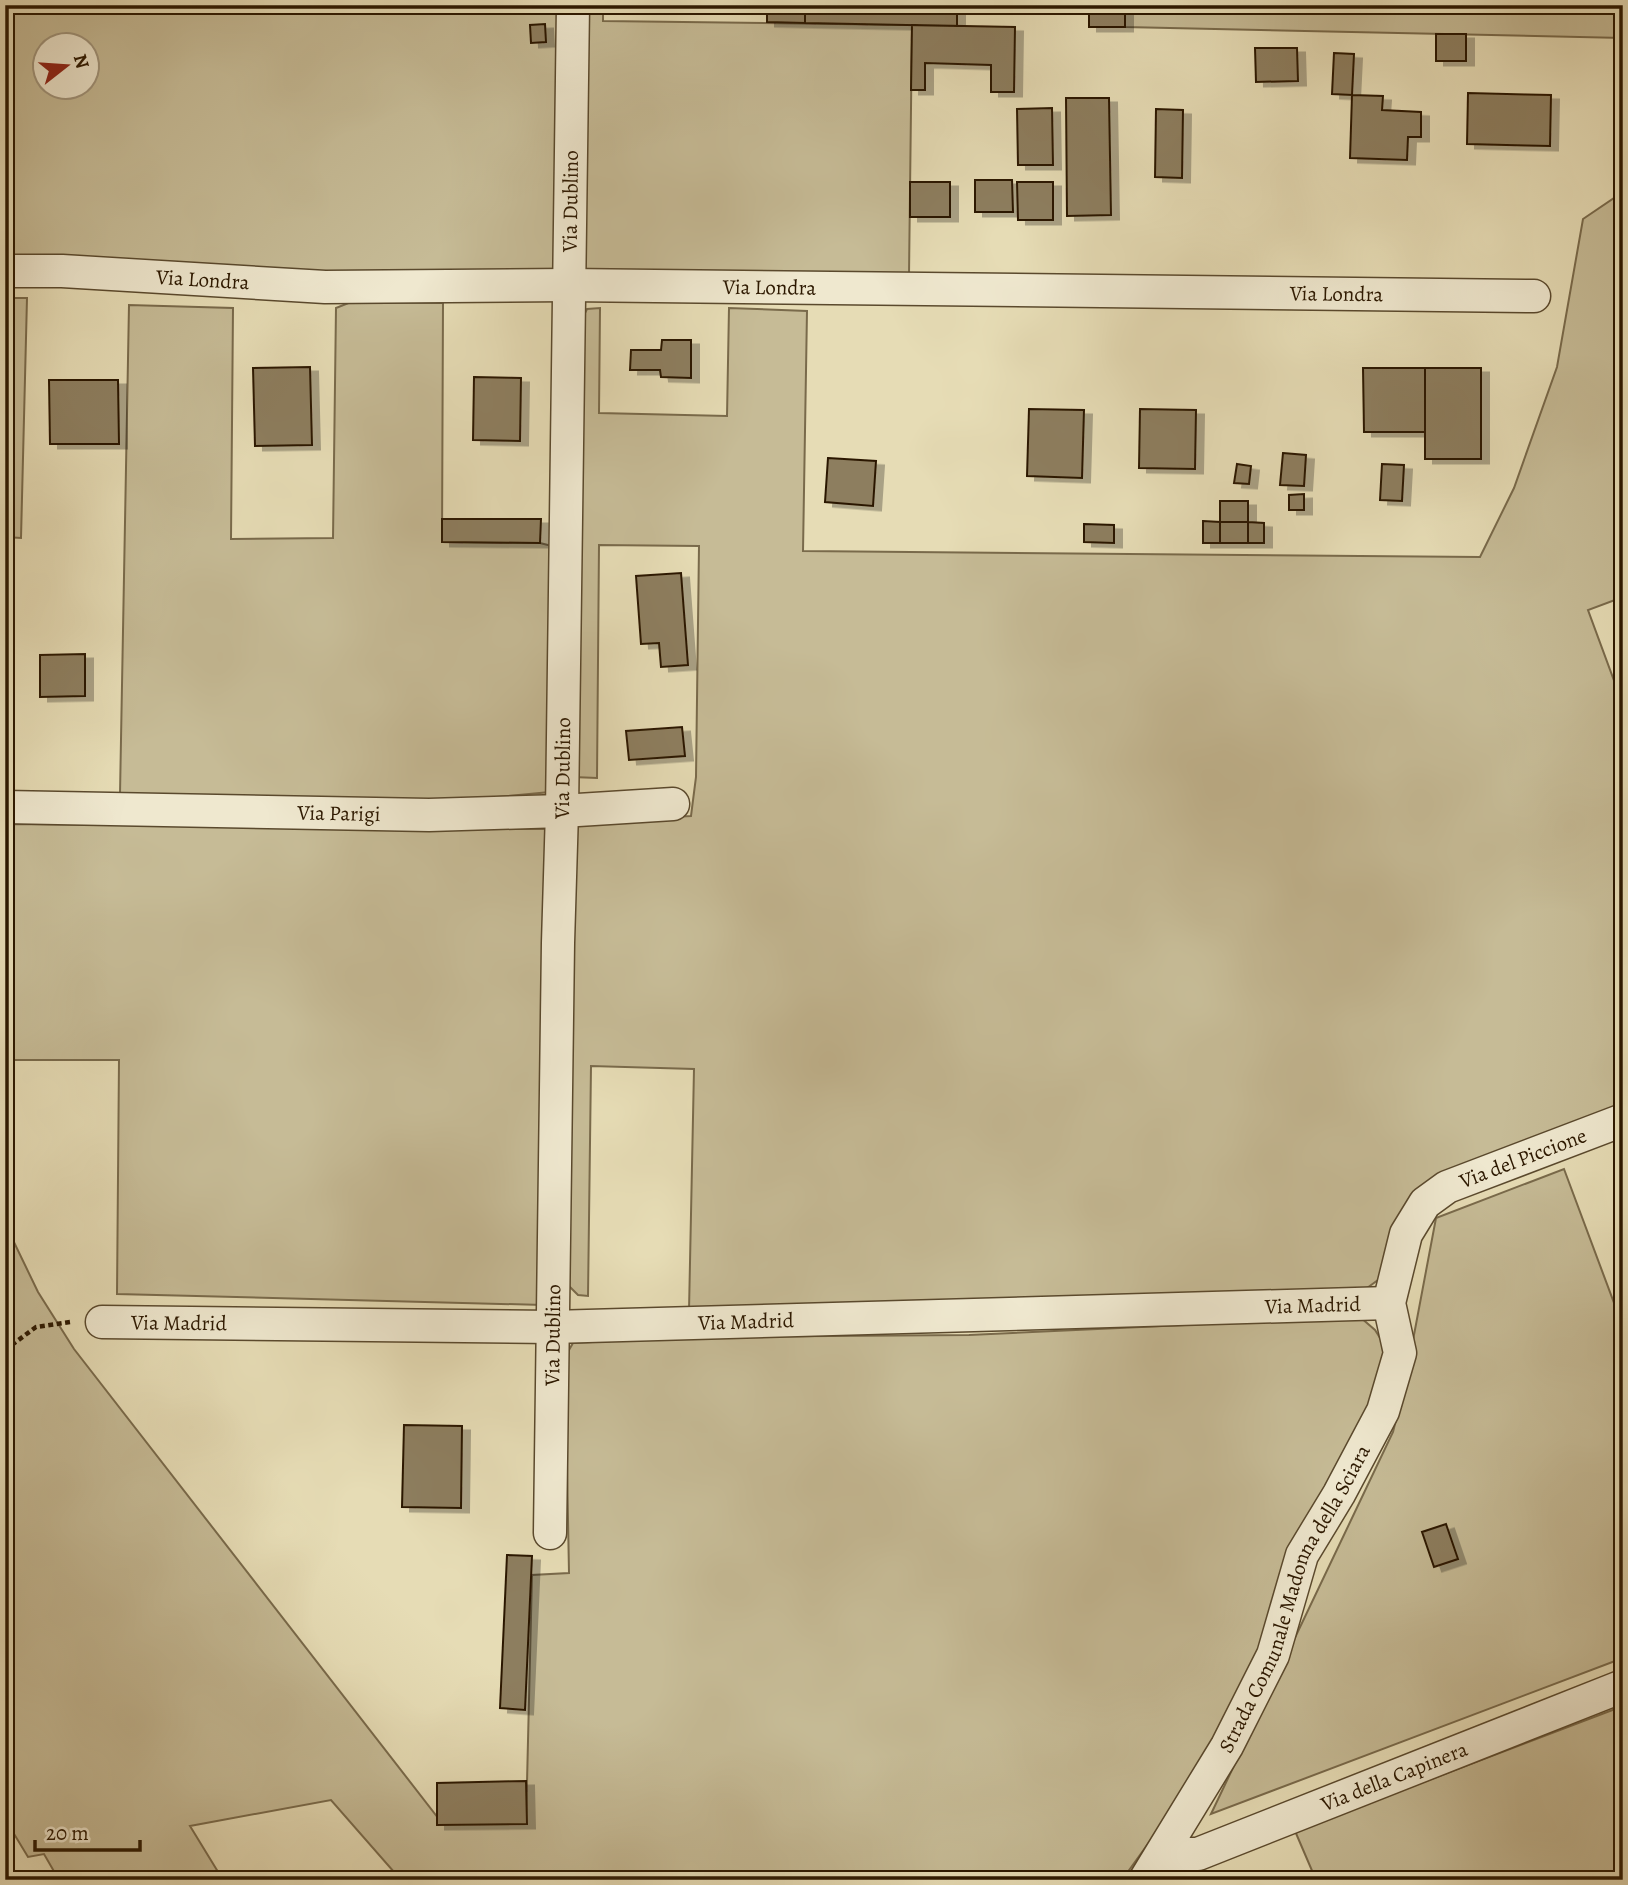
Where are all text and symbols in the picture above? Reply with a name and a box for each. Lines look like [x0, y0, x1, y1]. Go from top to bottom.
north arrow [32, 32, 102, 102]
text: N [67, 51, 96, 72]
street label: Via Dublino [556, 150, 585, 253]
street label: Via Londra [154, 263, 250, 296]
street label: Via Londra [722, 273, 817, 302]
street label: Via Londra [1289, 279, 1384, 308]
street label: Via Dublino [548, 717, 577, 820]
street label: Via Parigi [296, 798, 381, 828]
street label: Via del Piccione [1454, 1121, 1591, 1195]
street label: Via Dublino [538, 1284, 567, 1387]
street label: Via Madrid [1263, 1290, 1362, 1321]
street label: Via Madrid [697, 1306, 795, 1337]
street label: Via Madrid [130, 1308, 228, 1337]
street label: Strada Comunale Madonna della Sciara [1212, 1440, 1377, 1758]
street label: Via della Capinera [1316, 1735, 1472, 1818]
scale bar [35, 1808, 140, 1852]
text: 20 m [46, 1819, 89, 1847]

